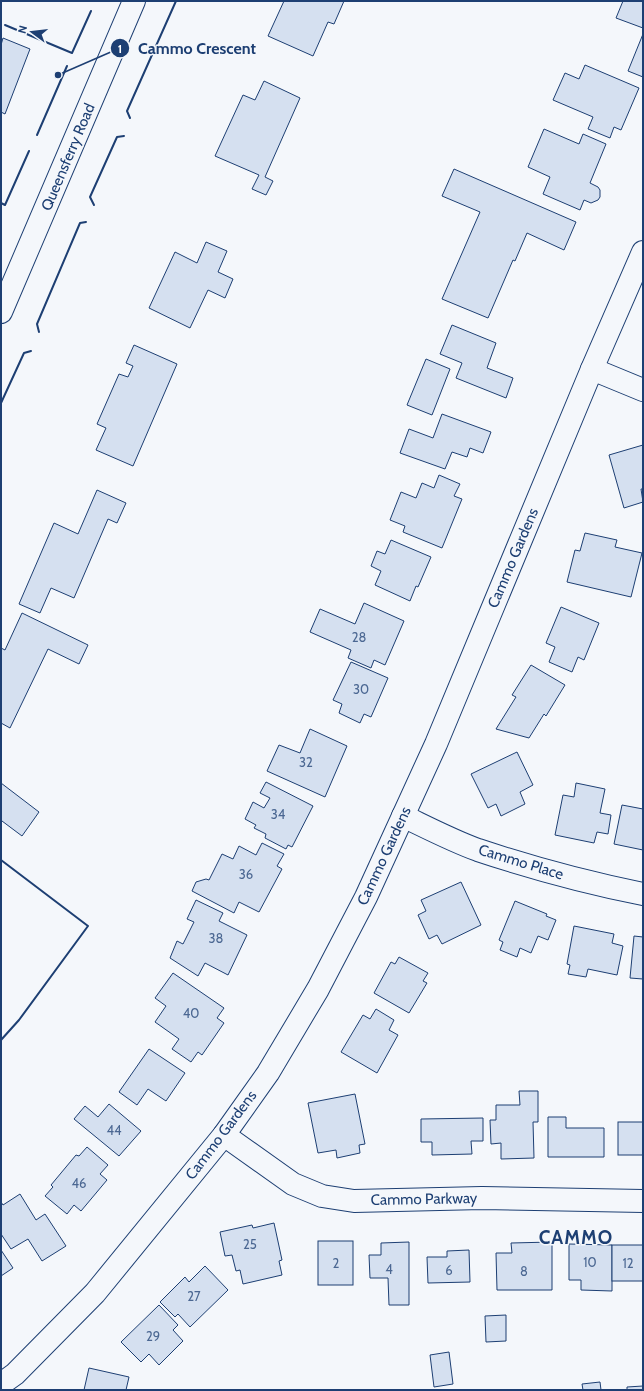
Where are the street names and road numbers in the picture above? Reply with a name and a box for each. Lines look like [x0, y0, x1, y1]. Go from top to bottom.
street label: Queensferry Road [37, 101, 99, 213]
street label: Cammo Gardens [484, 505, 542, 611]
street label: Cammo Gardens [353, 804, 415, 908]
street label: Cammo Place [476, 841, 566, 884]
street label: Cammo Gardens [182, 1087, 260, 1183]
street label: Cammo Parkway [370, 1189, 478, 1209]

